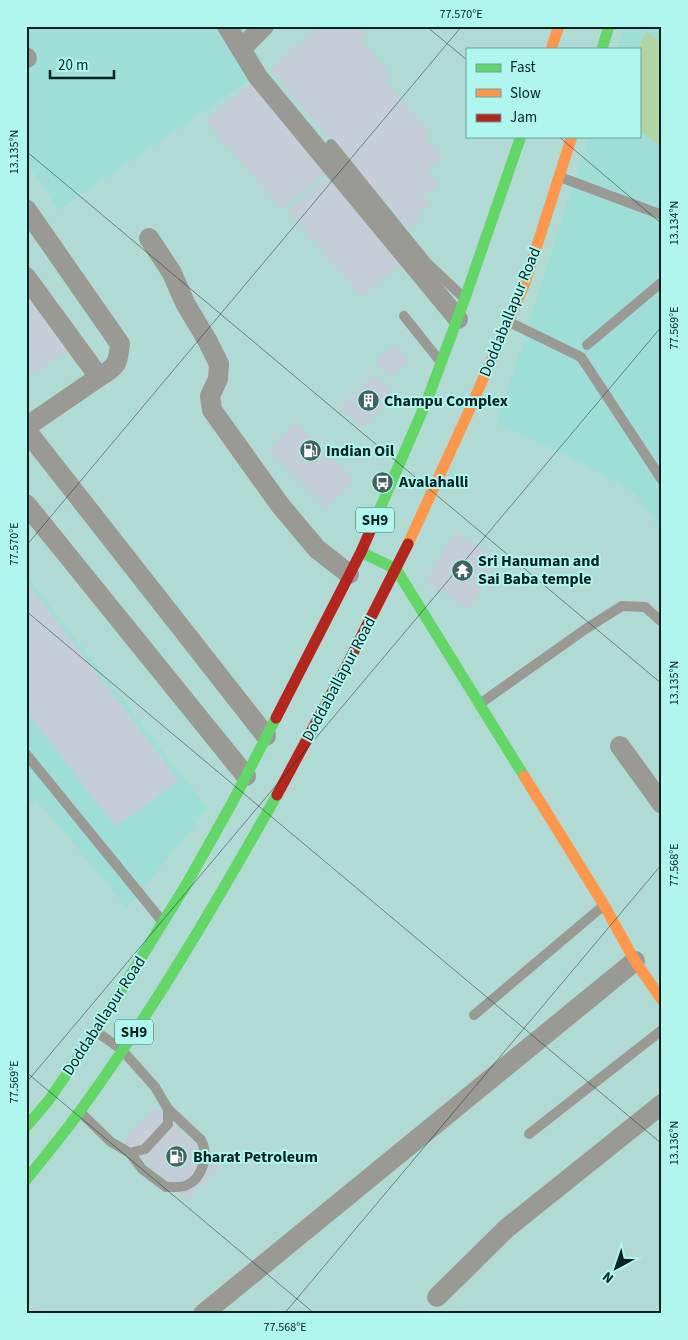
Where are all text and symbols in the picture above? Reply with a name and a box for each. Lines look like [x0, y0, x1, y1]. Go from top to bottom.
text: 77.570°E [439, 6, 483, 23]
scale bar [50, 48, 114, 80]
legend [466, 48, 640, 138]
text: 20 m [58, 55, 88, 76]
text: Fast [510, 57, 536, 78]
text: Slow [510, 83, 541, 104]
text: Jam [510, 107, 537, 128]
text: 13.135°N [6, 130, 23, 174]
text: 13.134°N [666, 201, 683, 245]
street label: Doddaballapur Road [474, 244, 546, 380]
text: 77.569°E [666, 306, 683, 350]
building icon: Champu Complex [356, 389, 380, 413]
place label: Champu Complex [384, 390, 508, 412]
fuel station icon: Indian Oil [298, 439, 322, 463]
place label: Indian Oil [326, 440, 395, 462]
bus stop icon: Avalahalli [371, 470, 395, 494]
place label: Avalahalli [398, 471, 469, 493]
road number: SH9 [356, 508, 394, 532]
text: 77.570°E [6, 522, 23, 566]
place label: Sri Hanuman and Sai Baba temple [478, 550, 600, 590]
temple icon: Sri Hanuman and Sai Baba temple [450, 558, 474, 582]
street label: Doddaballapur Road [297, 613, 381, 745]
text: 13.135°N [666, 661, 683, 705]
text: 77.568°E [666, 843, 683, 887]
street label: Doddaballapur Road [57, 952, 151, 1080]
road number: SH9 [115, 1020, 153, 1044]
text: 77.569°E [6, 1060, 23, 1104]
text: 13.136°N [666, 1121, 683, 1165]
fuel station icon: Bharat Petroleum [165, 1145, 189, 1169]
place label: Bharat Petroleum [193, 1146, 318, 1168]
north arrow [590, 1242, 640, 1292]
text: N [598, 1267, 618, 1288]
text: 77.568°E [263, 1319, 307, 1336]

